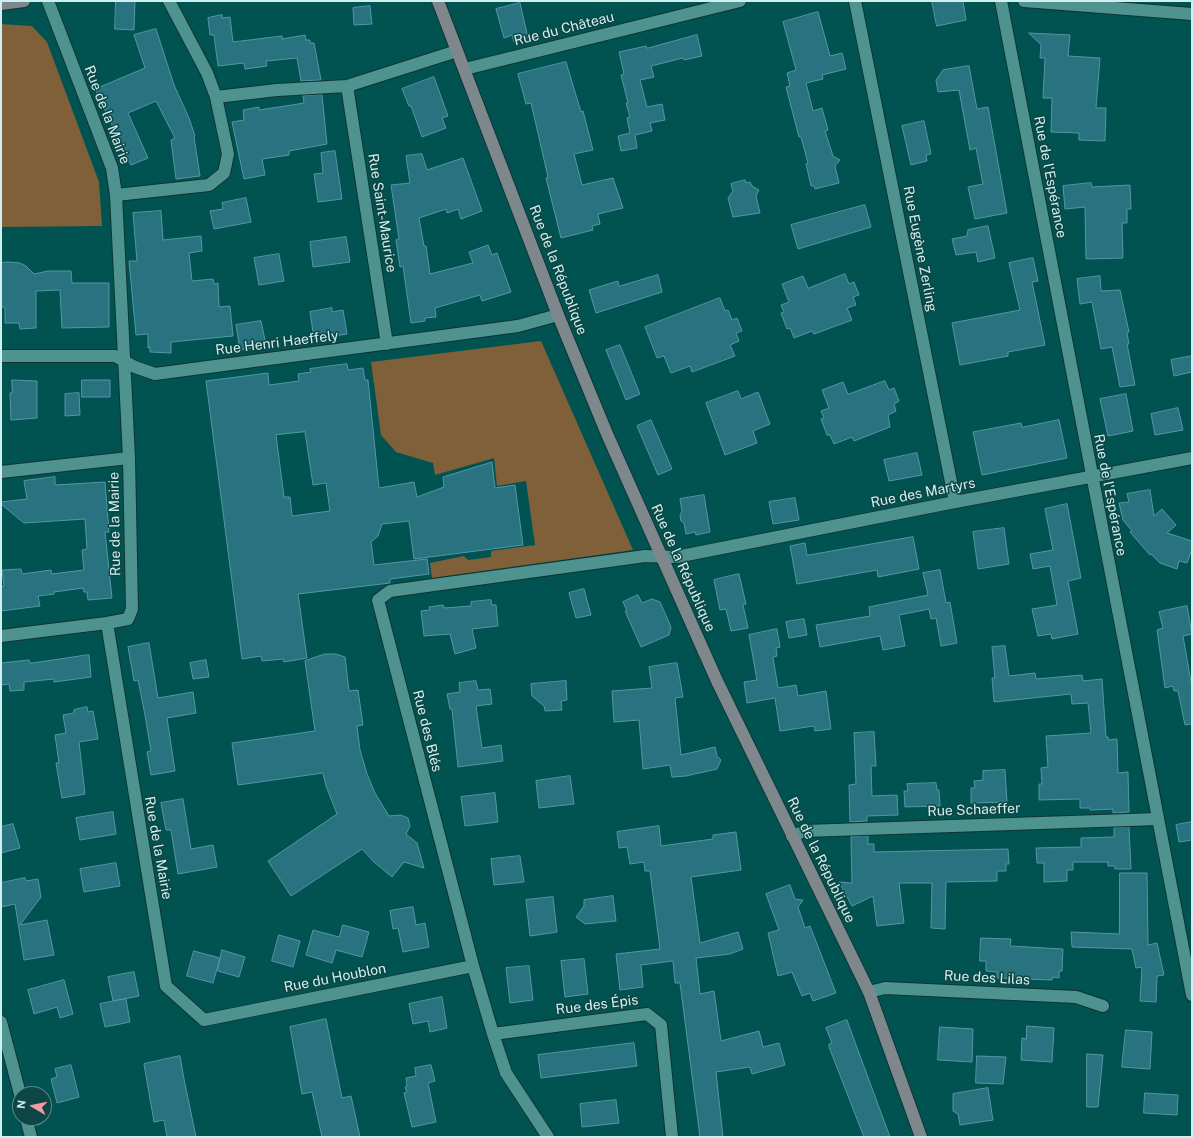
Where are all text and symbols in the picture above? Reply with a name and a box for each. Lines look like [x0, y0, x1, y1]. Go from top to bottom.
street label: Rue du Château [512, 8, 616, 50]
street label: Rue de la Mairie [80, 63, 134, 167]
street label: Rue de l'Espérance [1030, 115, 1070, 239]
street label: Rue Saint-Maurice [364, 152, 400, 274]
street label: Rue Eugène Zerling [900, 185, 940, 313]
street label: Rue de la République [525, 203, 591, 337]
street label: Rue Henri Haeffely [214, 327, 340, 359]
street label: Rue de l'Espérance [1090, 433, 1130, 557]
street label: Rue de la Mairie [106, 472, 124, 576]
street label: Rue des Martyrs [869, 475, 977, 511]
street label: Rue de la République [647, 502, 719, 634]
street label: Rue des Blés [409, 688, 445, 774]
street label: Rue de la République [783, 794, 859, 926]
street label: Rue de la Mairie [141, 795, 175, 901]
street label: Rue Schaeffer [927, 800, 1021, 820]
street label: Rue du Houblon [283, 960, 387, 996]
street label: Rue des Lilas [944, 967, 1030, 989]
street label: Rue des Épis [555, 992, 639, 1018]
north arrow [12, 1086, 52, 1126]
text: N [15, 1099, 28, 1109]

